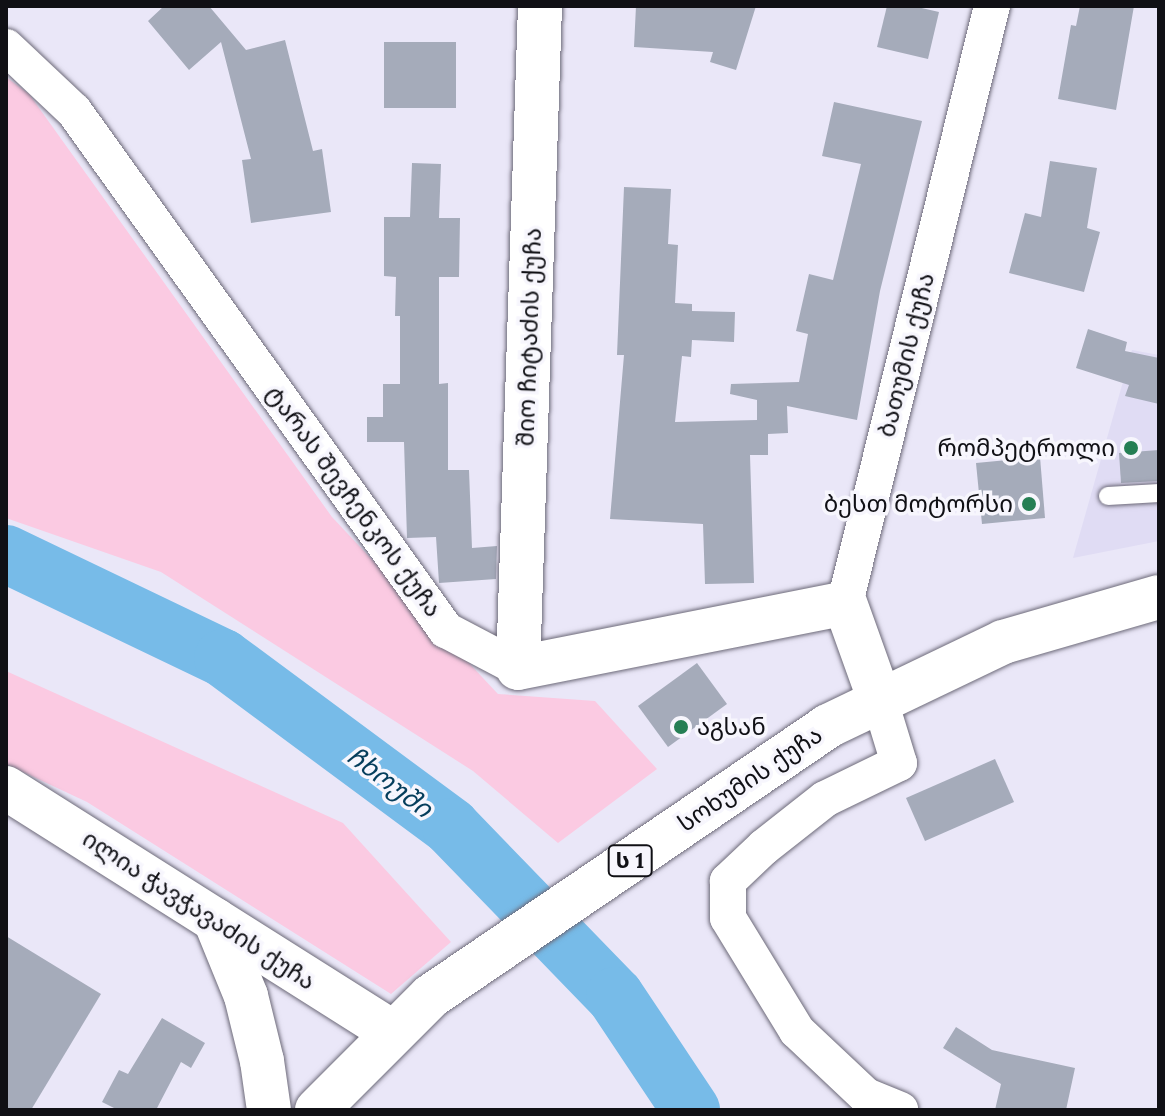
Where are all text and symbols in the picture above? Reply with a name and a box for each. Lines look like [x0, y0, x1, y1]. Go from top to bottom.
street label: შიო ჩიტაძის ქუჩა [511, 227, 547, 447]
street label: ბათუმის ქუჩა [872, 270, 940, 440]
street label: ტარას შევჩენკოს ქუჩა [260, 380, 448, 622]
place label: რომპეტროლი [938, 434, 1115, 462]
marker: რომპეტროლი [1122, 439, 1140, 457]
place label: ბესთ მოტორსი [824, 490, 1013, 518]
marker: ბესთ მოტორსი [1020, 495, 1038, 513]
place label: აგსან [697, 713, 766, 741]
marker: აგსან [672, 718, 690, 736]
street label: სოხუმის ქუჩა [672, 720, 828, 838]
water label: ჩხოუში [341, 740, 439, 824]
street label: ილია ჭავჭავაძის ქუჩა [77, 824, 321, 996]
road number: ს 1 [606, 843, 654, 879]

